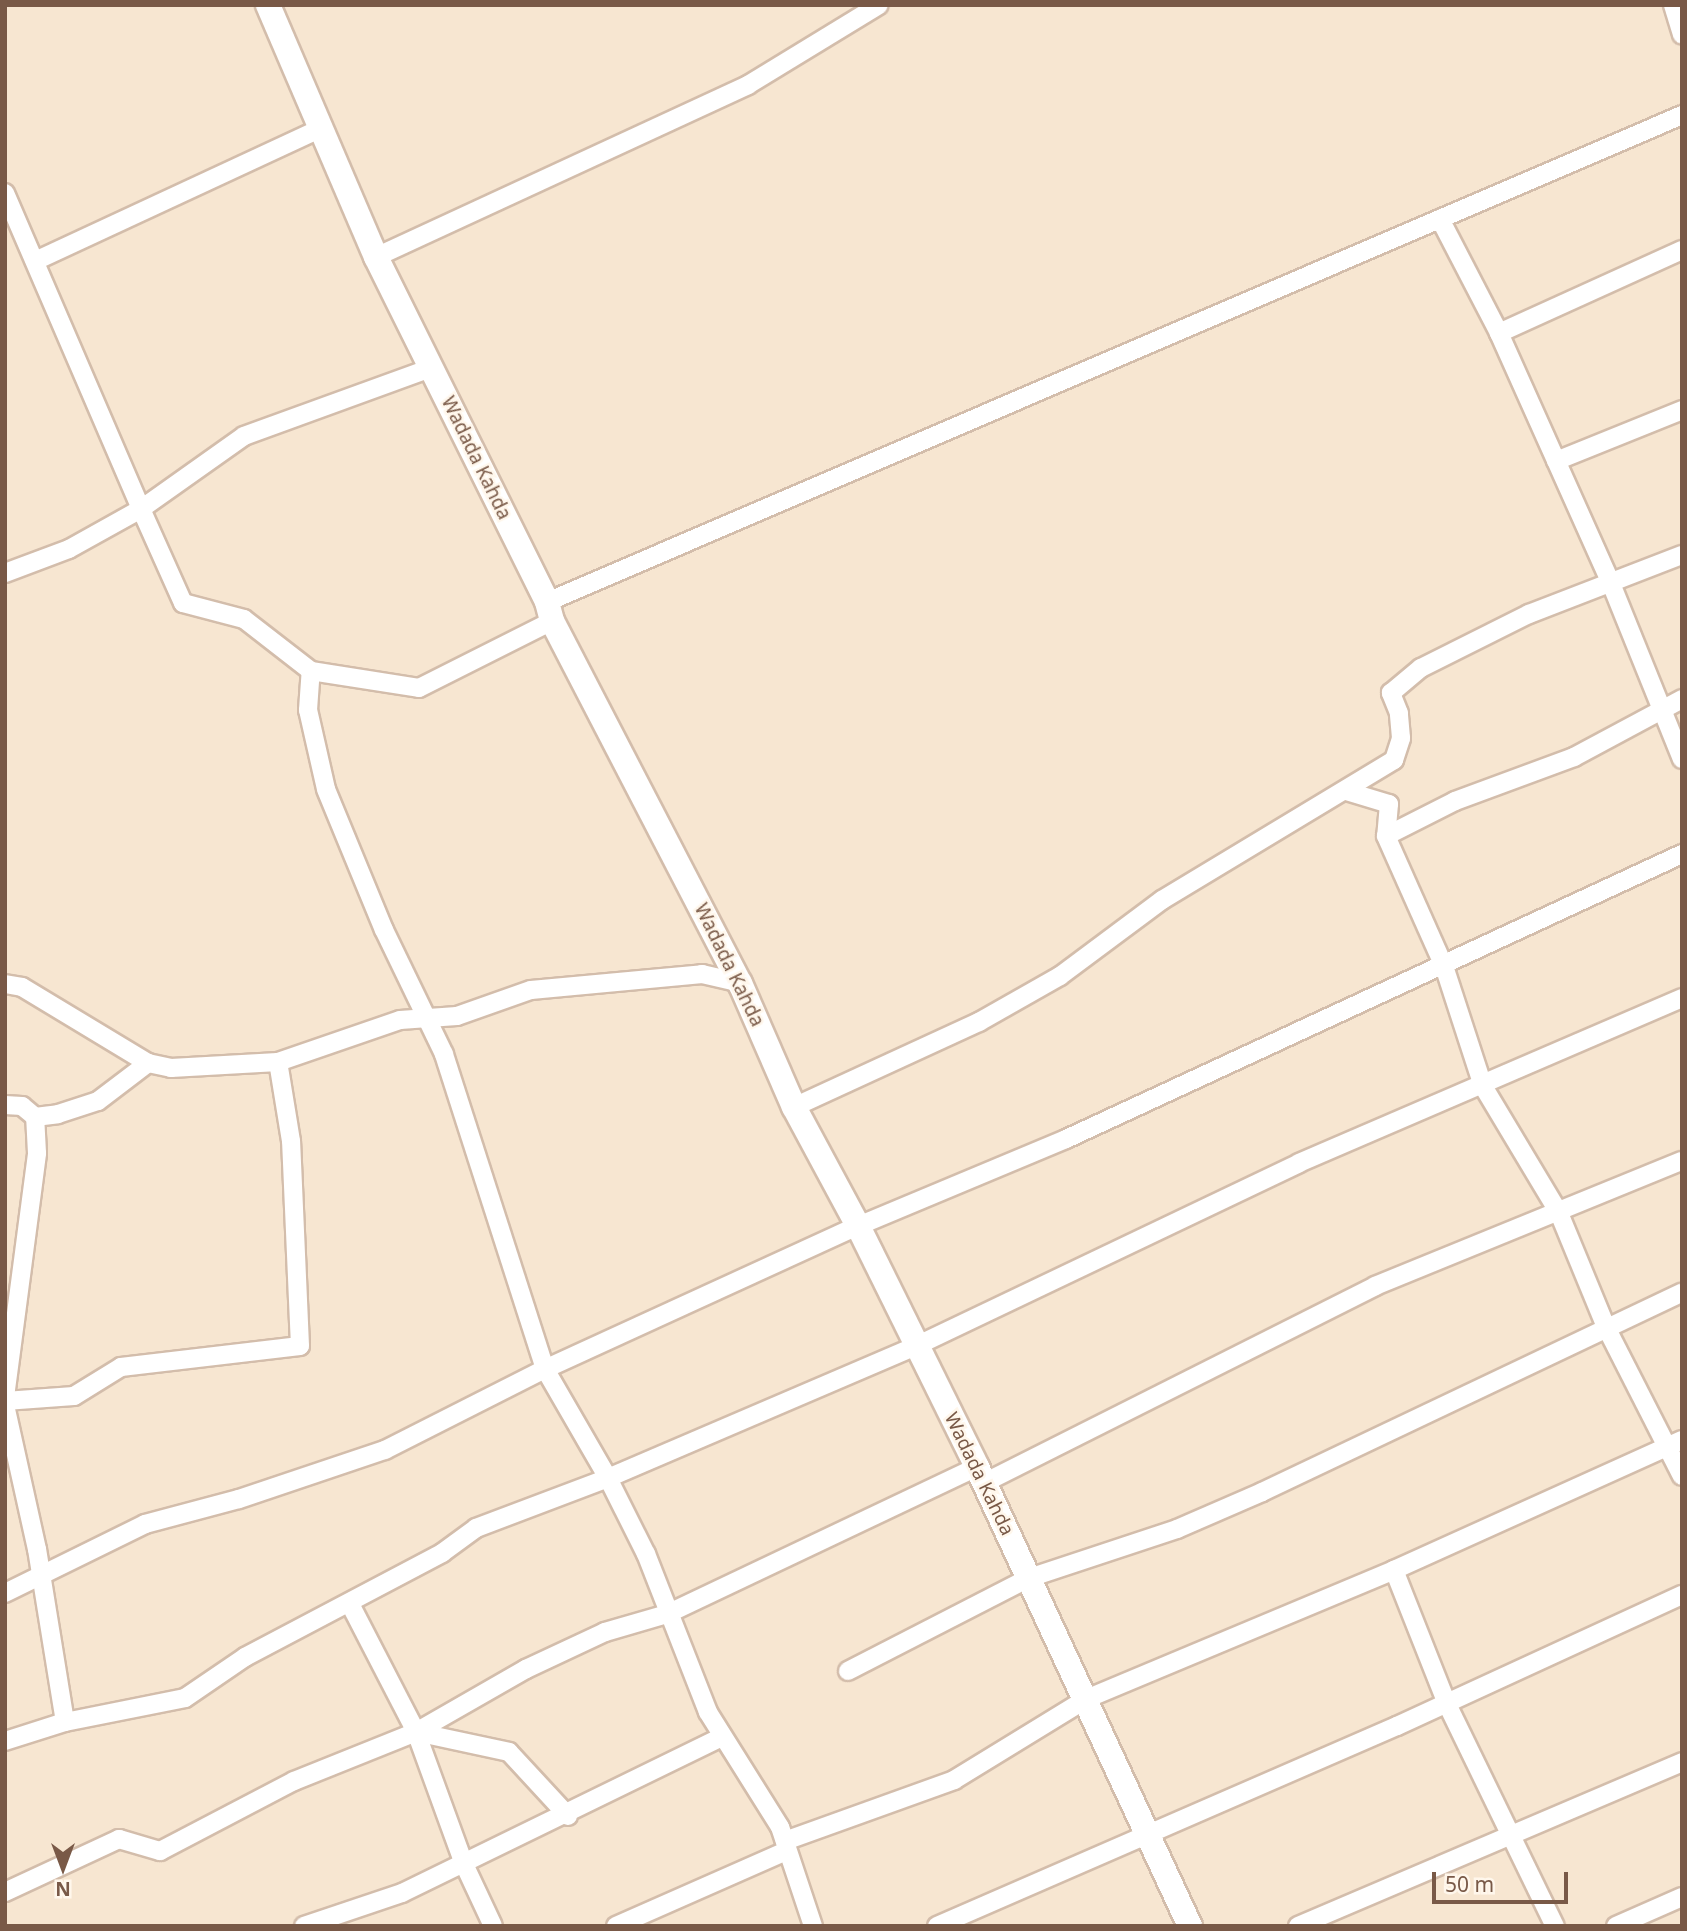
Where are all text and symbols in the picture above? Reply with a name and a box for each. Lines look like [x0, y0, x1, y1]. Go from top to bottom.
street label: Wadada Kahda [436, 393, 516, 523]
street label: Wadada Kahda [689, 900, 769, 1030]
street label: Wadada Kahda [939, 1409, 1019, 1539]
north arrow [28, 1833, 98, 1903]
scale bar [1435, 1857, 1572, 1901]
text: 50 m [1445, 1870, 1494, 1898]
text: N [55, 1876, 71, 1902]

